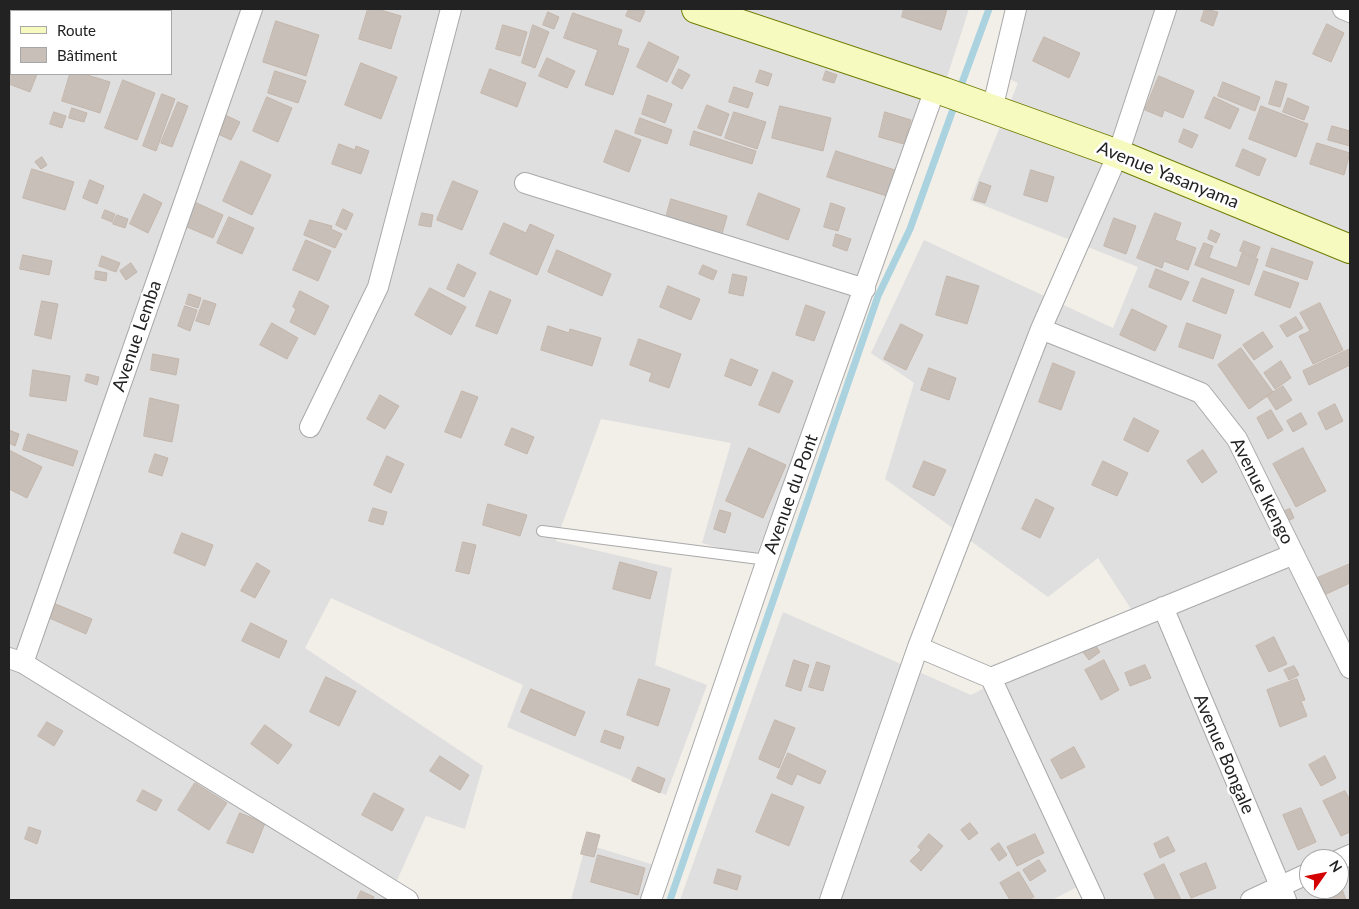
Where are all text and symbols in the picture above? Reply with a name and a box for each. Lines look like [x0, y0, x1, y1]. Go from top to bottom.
legend [10, 10, 172, 75]
text: Route [57, 21, 96, 39]
text: Bâtiment [57, 46, 117, 64]
street label: Avenue Yasanyama [1094, 137, 1242, 213]
street label: Avenue Lemba [108, 278, 166, 394]
street label: Avenue du Pont [759, 431, 823, 557]
street label: Avenue Ikengo [1226, 434, 1298, 548]
street label: Avenue Bongale [1189, 691, 1259, 817]
north arrow [1299, 849, 1349, 899]
text: N [1326, 857, 1346, 875]

